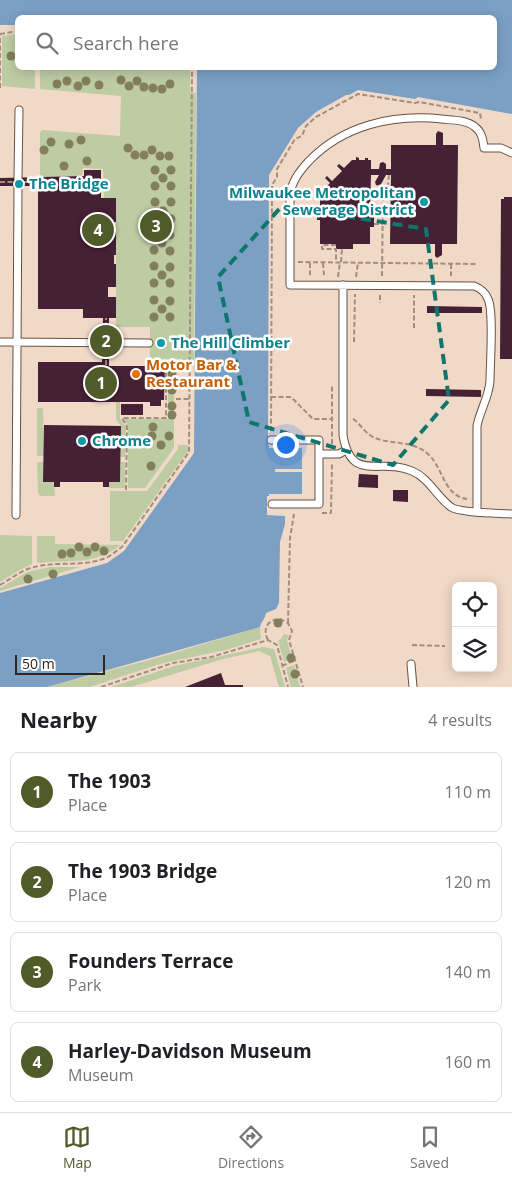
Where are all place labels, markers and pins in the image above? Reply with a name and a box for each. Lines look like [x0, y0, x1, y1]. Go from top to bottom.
place label: The Bridge [29, 173, 109, 193]
marker: The Bridge [13, 178, 25, 190]
place label: Milwaukee Metropolitan Sewerage District [229, 182, 414, 219]
marker: Milwaukee Metropolitan Sewerage District [418, 196, 430, 208]
pin: 3 [140, 207, 172, 245]
pin: 4 [82, 211, 114, 249]
pin: 2 [90, 322, 122, 360]
place label: The Hill Climber [171, 332, 290, 352]
marker: The Hill Climber [155, 337, 167, 349]
place label: Motor Bar & Restaurant [146, 354, 238, 391]
pin: 1 [85, 364, 117, 402]
marker: Motor Bar & Restaurant [130, 368, 142, 380]
place label: Chrome [92, 430, 151, 450]
marker: Chrome [76, 435, 88, 447]

